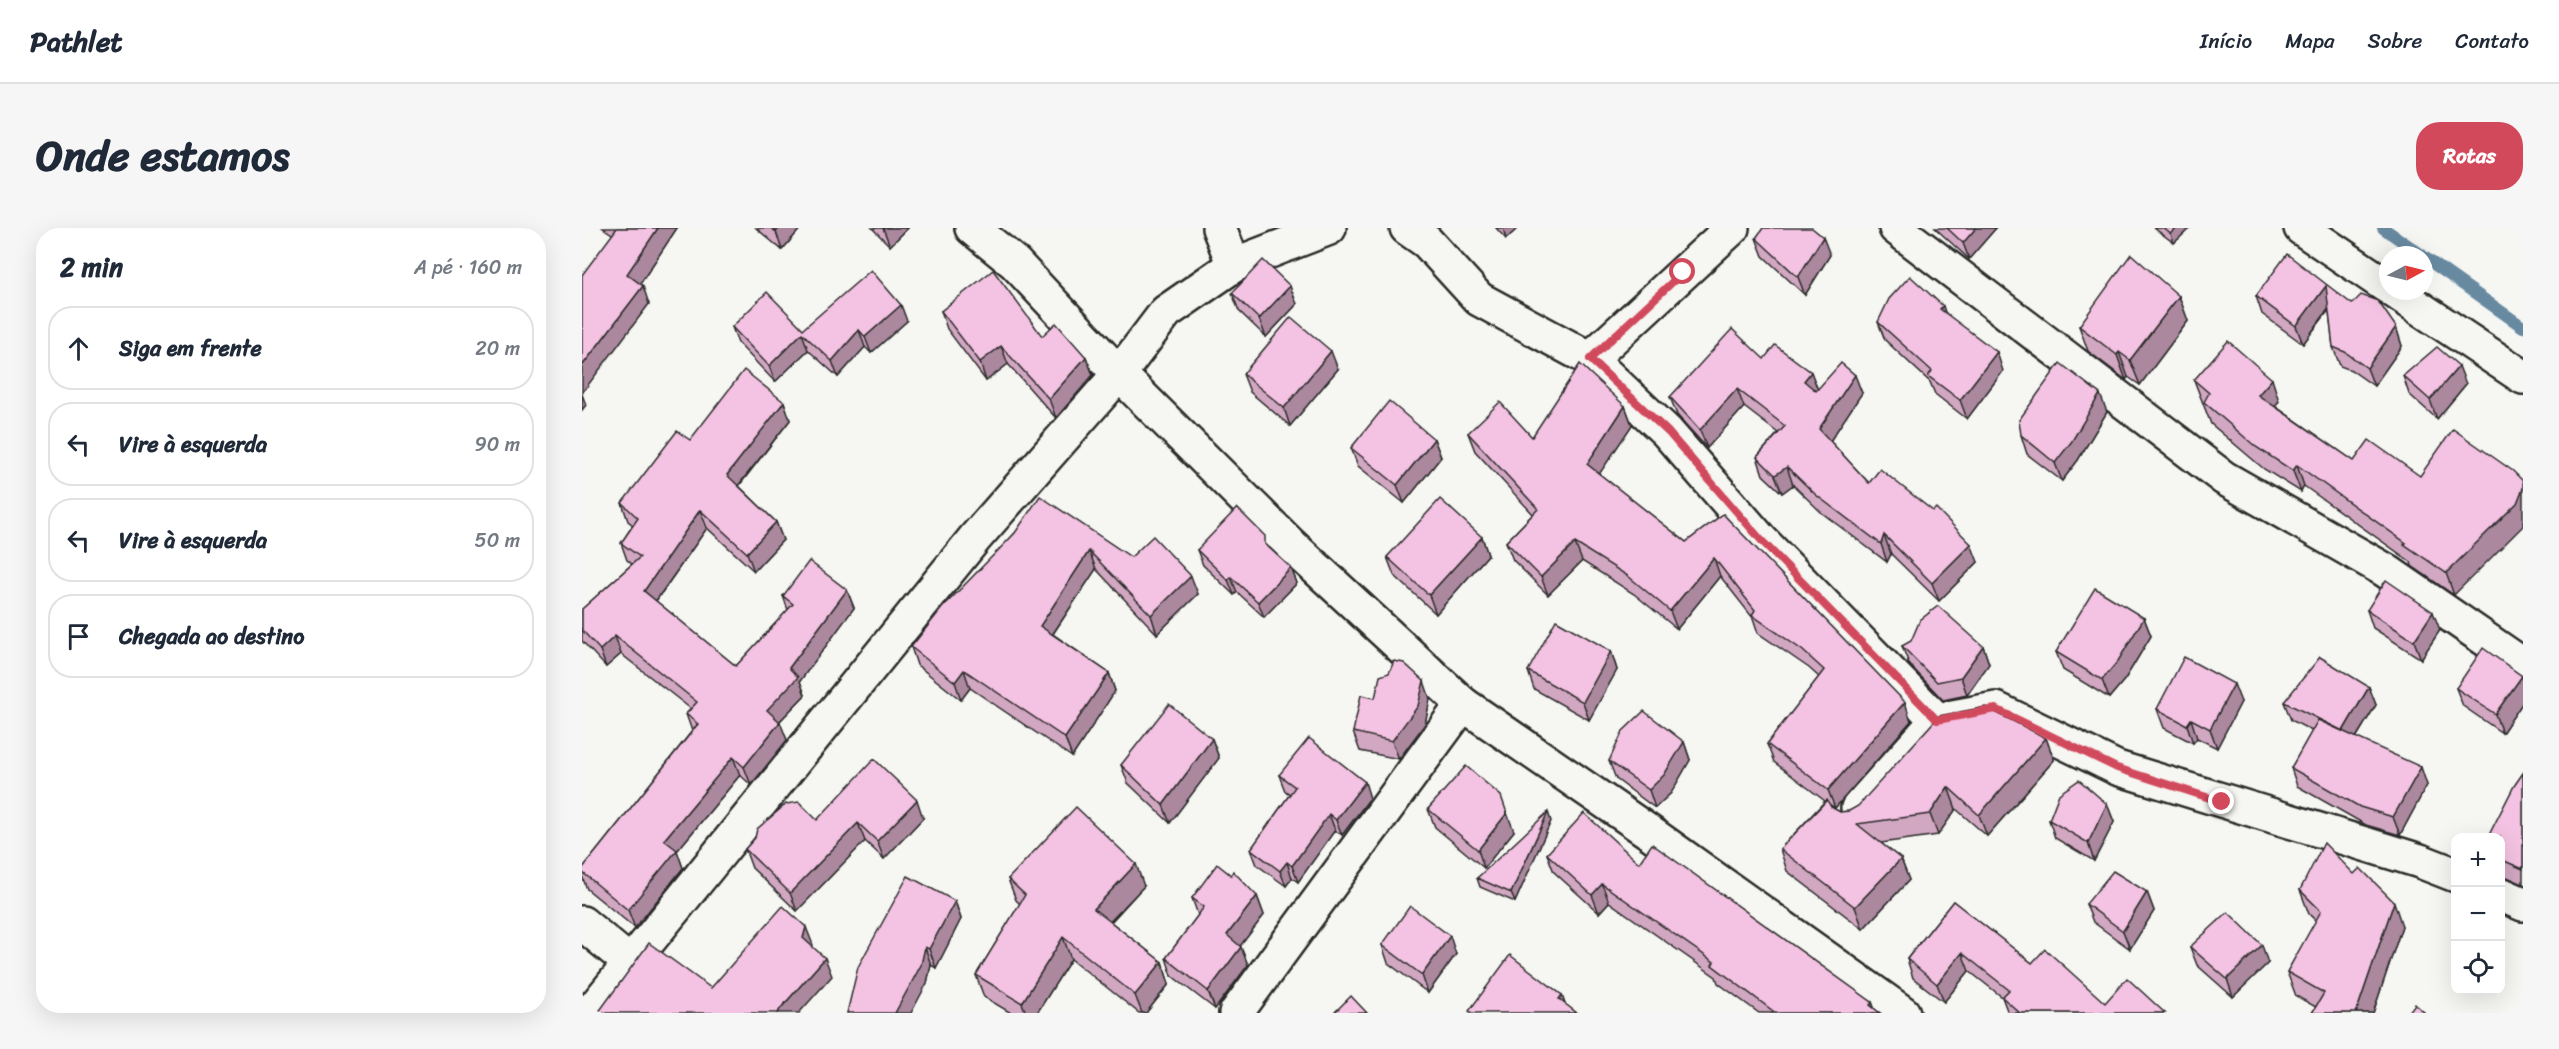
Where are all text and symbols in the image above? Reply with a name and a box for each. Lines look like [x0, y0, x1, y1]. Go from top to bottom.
text: Pathlet [30, 17, 123, 66]
text: Início [2200, 22, 2252, 60]
text: Mapa [2285, 22, 2335, 60]
text: Sobre [2368, 22, 2422, 60]
text: Contato [2455, 22, 2529, 60]
text: Onde estamos [36, 119, 290, 193]
button: Rotas [2416, 122, 2523, 190]
text: 2 min [60, 244, 123, 290]
north arrow [2379, 246, 2433, 300]
text: A pé · 160 m [414, 250, 522, 285]
route start [1669, 258, 1695, 284]
text: Siga em frente [119, 329, 262, 368]
text: 20 m [475, 331, 520, 366]
icon: ahead [62, 332, 95, 365]
text: Vire à esquerda [119, 425, 267, 464]
text: 90 m [475, 427, 520, 462]
icon: left [62, 428, 95, 461]
text: Vire à esquerda [119, 521, 267, 560]
text: 50 m [475, 523, 520, 558]
icon: left [62, 524, 95, 557]
text: Chegada ao destino [119, 617, 304, 656]
icon: arrive [62, 620, 95, 653]
route end [2208, 788, 2234, 814]
map controls [2451, 833, 2505, 995]
button: + [2451, 833, 2505, 887]
button: − [2451, 887, 2505, 941]
button: locate [2451, 941, 2505, 995]

